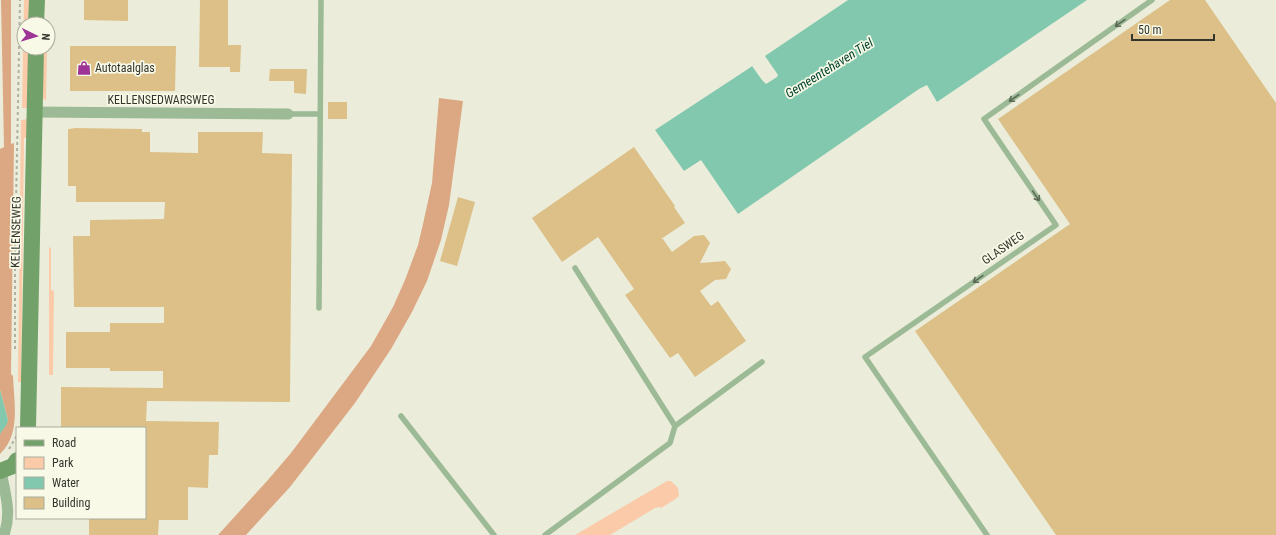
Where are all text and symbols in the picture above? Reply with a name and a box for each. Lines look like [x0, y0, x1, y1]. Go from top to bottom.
north arrow [16, 16, 56, 56]
scale bar [1132, 16, 1214, 42]
one-way arrow [1115, 18, 1126, 27]
text: 50 m [1138, 23, 1162, 37]
text: N [39, 33, 52, 41]
water label: Gemeentehaven Tiel [782, 34, 877, 101]
shop icon: Autotaalglas [76, 60, 92, 76]
place label: Autotaalglas [95, 61, 155, 75]
street label: KELLENSEDWARSWEG [108, 93, 214, 107]
one-way arrow [1009, 94, 1020, 102]
one-way arrow [1032, 190, 1040, 201]
street label: KELLENSEWEG [8, 196, 24, 268]
street label: GLASWEG [979, 228, 1027, 268]
one-way arrow [973, 275, 984, 283]
legend [16, 427, 146, 519]
text: Road [52, 436, 76, 450]
text: Park [52, 456, 74, 470]
text: Water [52, 476, 80, 490]
text: Building [52, 496, 90, 510]

